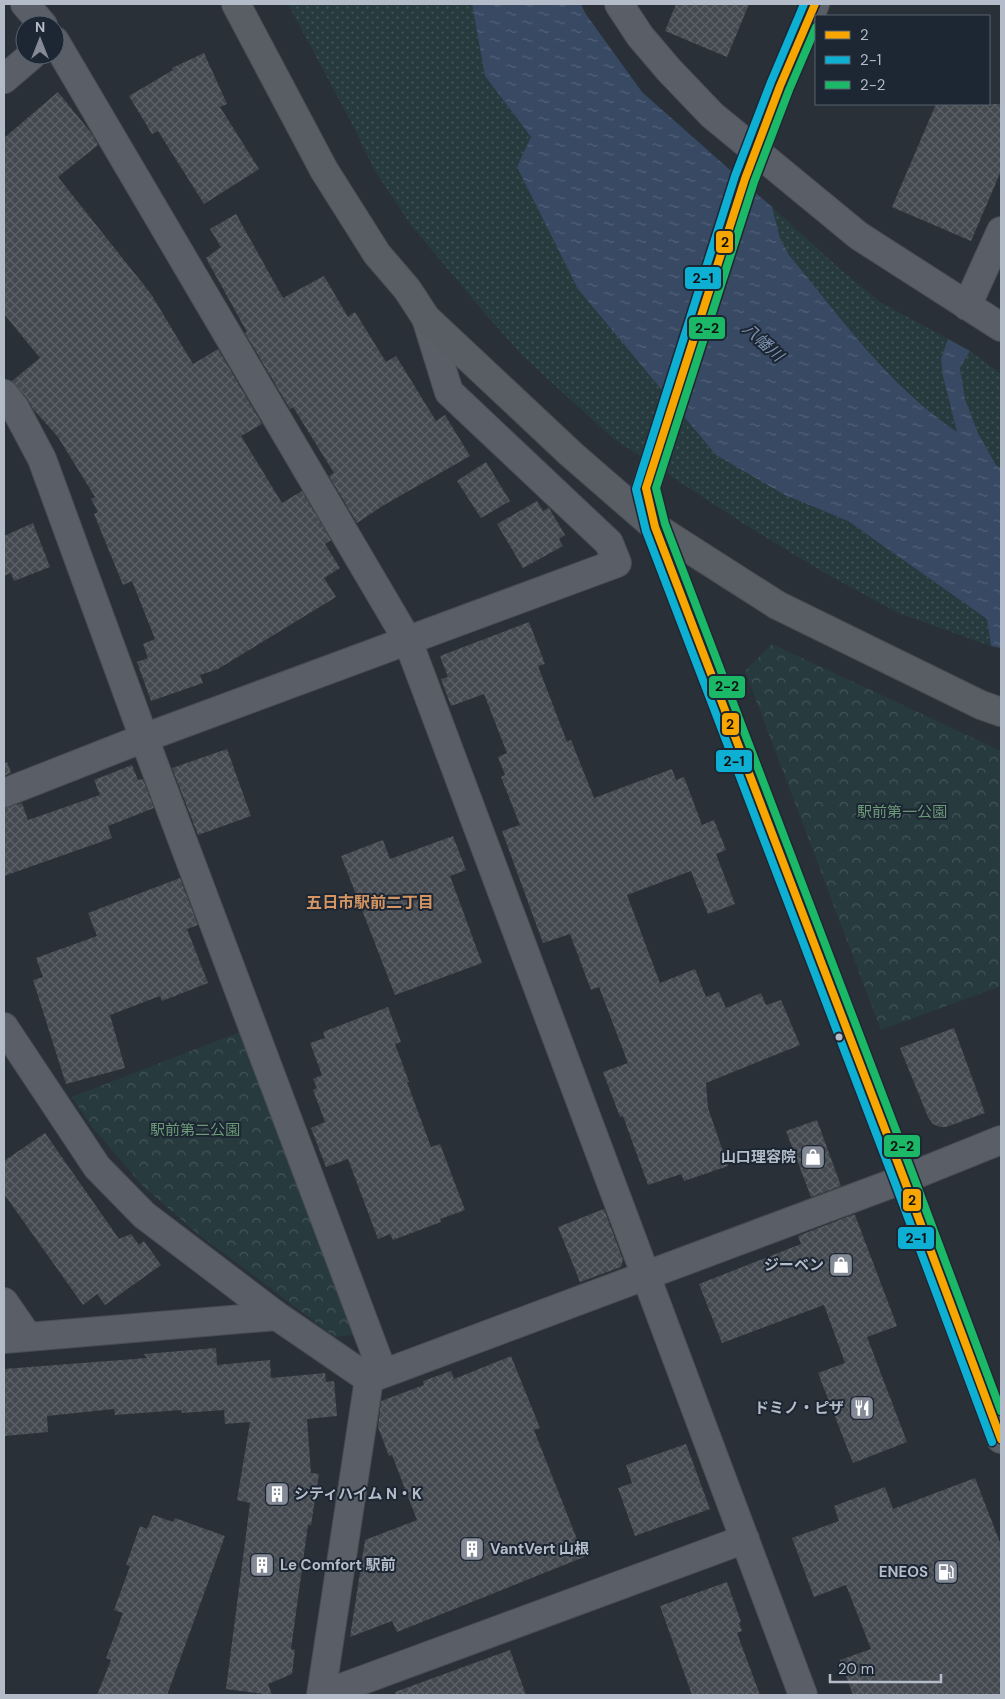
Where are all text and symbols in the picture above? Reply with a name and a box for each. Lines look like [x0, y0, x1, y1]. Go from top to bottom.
north arrow [15, 15, 65, 65]
legend [815, 15, 990, 105]
text: N [35, 18, 45, 36]
text: 2 [860, 25, 869, 45]
text: 2-1 [860, 50, 881, 70]
text: 2-2 [860, 75, 885, 95]
line badge: 2 [715, 230, 734, 254]
text: 2 [721, 233, 729, 251]
line badge: 2-1 [684, 266, 722, 290]
text: 2-1 [692, 269, 714, 287]
line badge: 2-2 [688, 316, 726, 340]
water label: 八幡川 [738, 318, 789, 367]
text: 2-2 [695, 319, 719, 337]
line badge: 2-2 [708, 675, 746, 699]
text: 2-2 [715, 677, 739, 695]
line badge: 2 [721, 712, 740, 736]
text: 2 [726, 715, 734, 733]
line badge: 2-1 [715, 749, 753, 773]
text: 2-1 [723, 752, 745, 770]
park label: 駅前第一公園 [857, 802, 947, 822]
district label: 五日市駅前二丁目 [306, 892, 434, 913]
unlabelled marker [834, 1032, 844, 1042]
park label: 駅前第二公園 [150, 1120, 240, 1140]
line badge: 2-2 [883, 1134, 921, 1158]
text: 2-2 [890, 1137, 914, 1155]
shop icon: 山口理容院 [800, 1144, 826, 1170]
place label: 山口理容院 [721, 1147, 796, 1167]
line badge: 2 [902, 1188, 922, 1212]
text: 2 [908, 1191, 916, 1209]
line badge: 2-1 [897, 1226, 935, 1250]
text: 2-1 [905, 1229, 927, 1247]
shop icon: ジーベン [828, 1252, 854, 1278]
place label: ジーベン [764, 1255, 824, 1275]
restaurant icon: ドミノ・ピザ [849, 1395, 875, 1421]
place label: ドミノ・ピザ [754, 1398, 844, 1418]
building icon: シティハイム N・K [264, 1481, 290, 1507]
place label: シティハイム N・K [294, 1484, 422, 1504]
building icon: VantVert 山根 [459, 1536, 485, 1562]
place label: VantVert 山根 [490, 1539, 589, 1559]
building icon: Le Comfort 駅前 [249, 1552, 275, 1578]
place label: Le Comfort 駅前 [280, 1555, 396, 1575]
fuel station icon: ENEOS [933, 1559, 959, 1585]
place label: ENEOS [879, 1562, 928, 1582]
scale bar [830, 1652, 941, 1684]
text: 20 m [838, 1659, 874, 1679]

